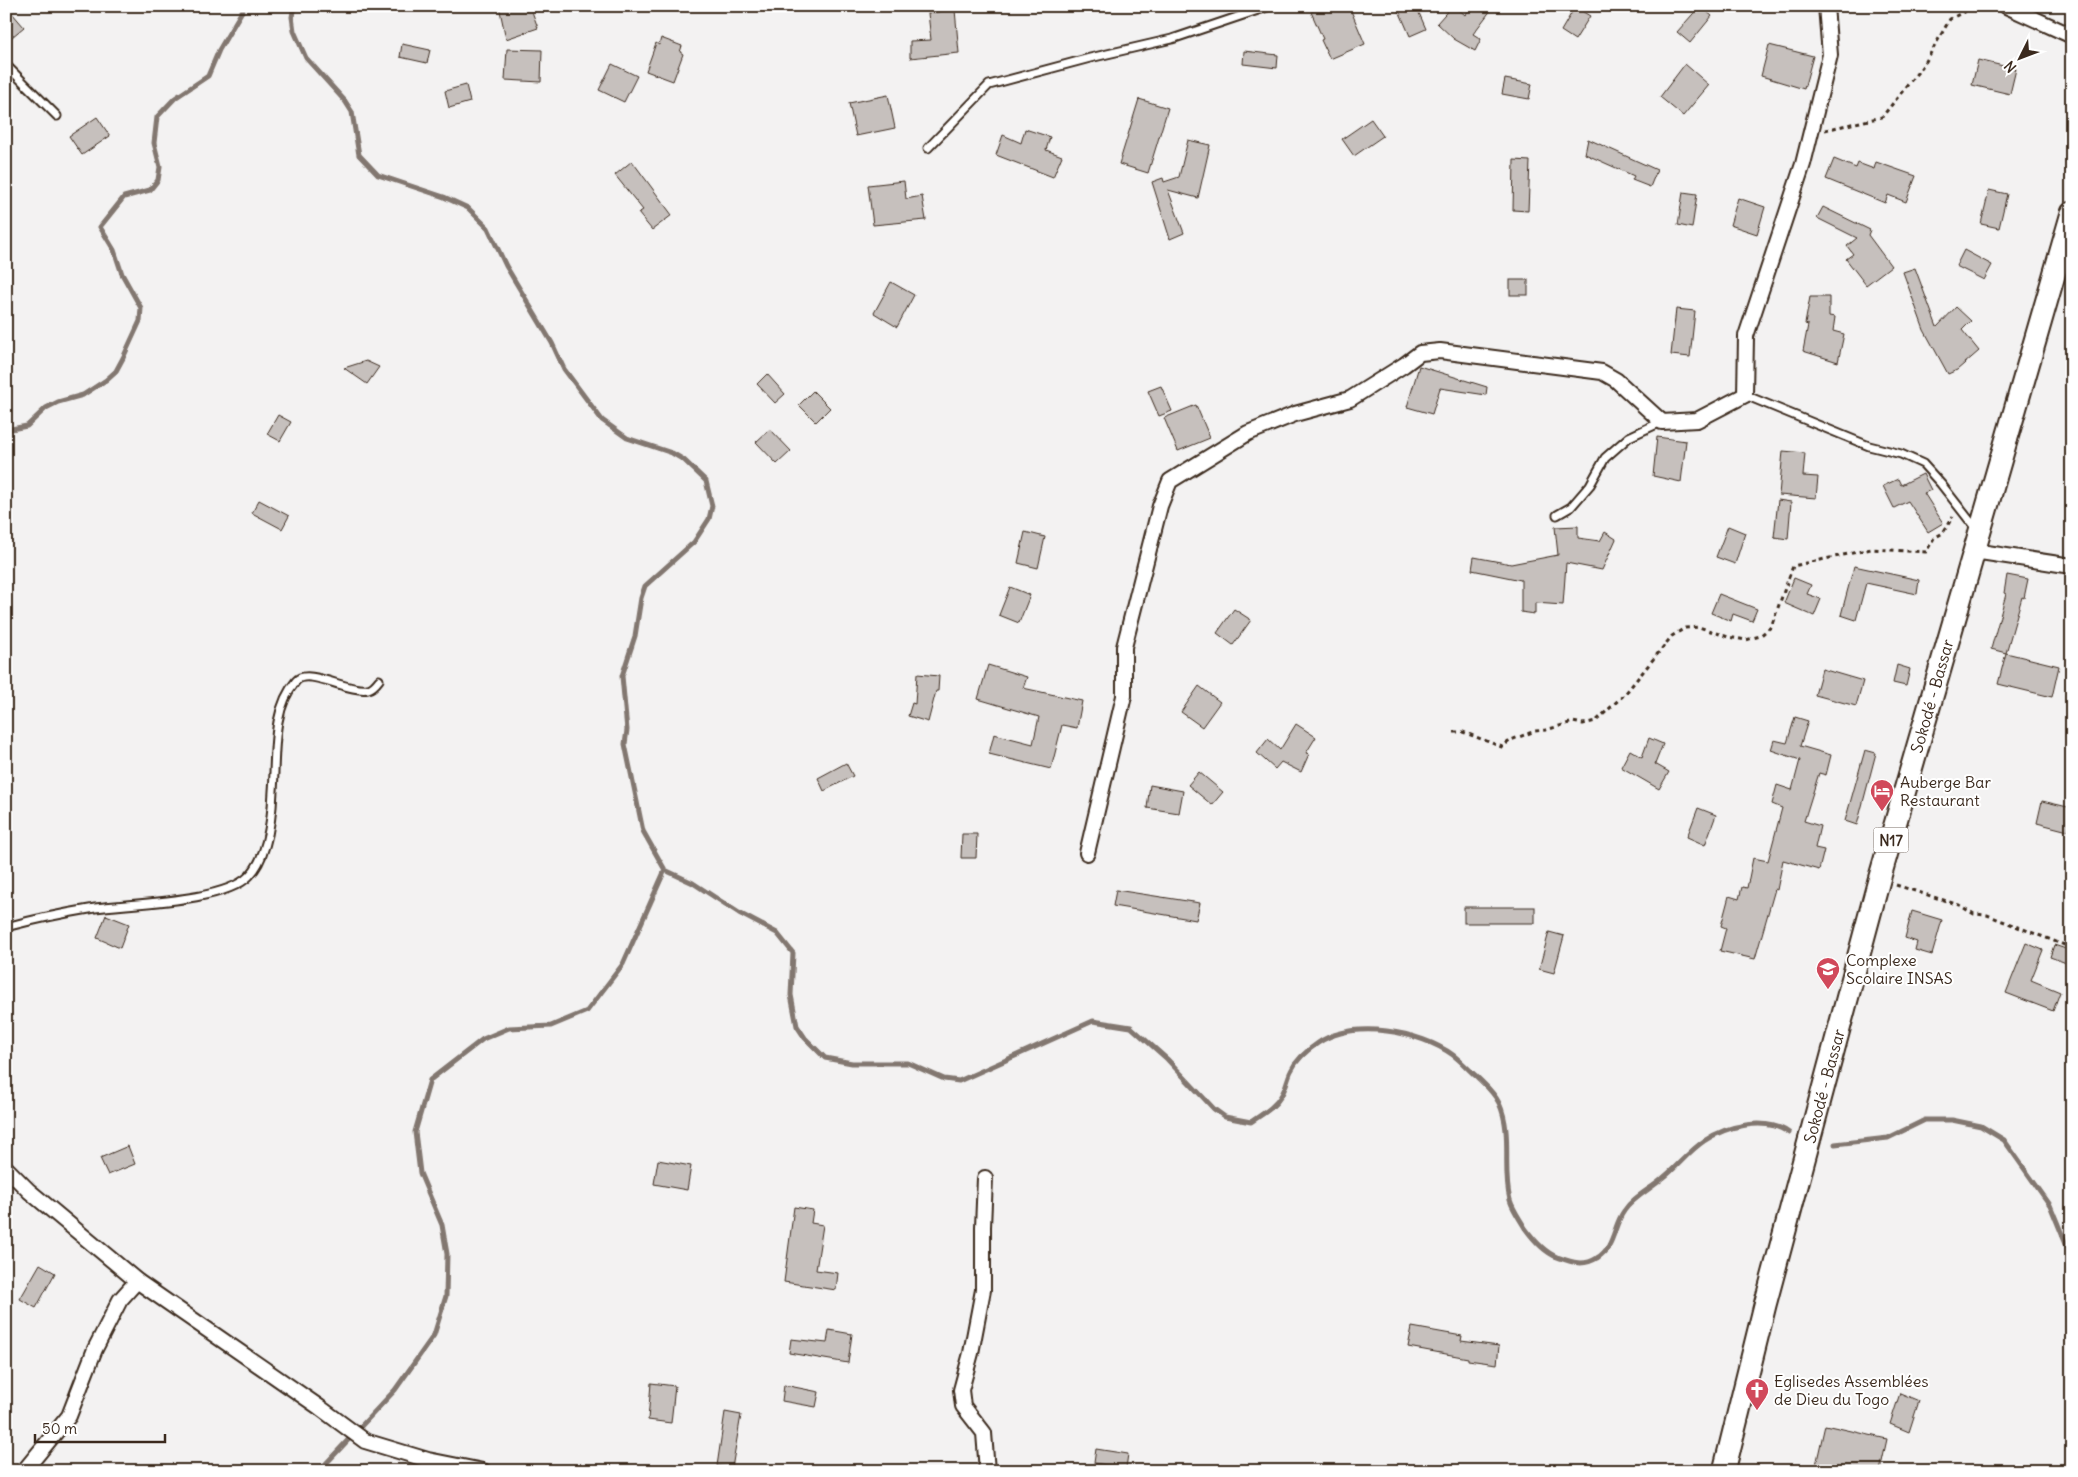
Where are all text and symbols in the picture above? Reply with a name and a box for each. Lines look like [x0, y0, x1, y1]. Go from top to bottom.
north arrow [1996, 32, 2046, 82]
text: N [2000, 57, 2020, 76]
street label: Sokodé - Bassar [1906, 636, 1958, 755]
place label: Auberge Bar Restaurant [1900, 772, 1991, 810]
hotel icon: Auberge Bar Restaurant [1869, 778, 1895, 812]
road number: N17 [1874, 828, 1908, 852]
place label: Complexe Scolaire INSAS [1846, 950, 1953, 988]
school or university icon: Complexe Scolaire INSAS [1815, 956, 1841, 990]
street label: Sokodé - Bassar [1799, 1026, 1849, 1145]
place label: Eglisedes Assemblées de Dieu du Togo [1774, 1371, 1929, 1409]
church icon: Eglisedes Assemblées de Dieu du Togo [1744, 1377, 1770, 1411]
scale bar [35, 1412, 165, 1444]
text: 50 m [42, 1419, 77, 1438]

